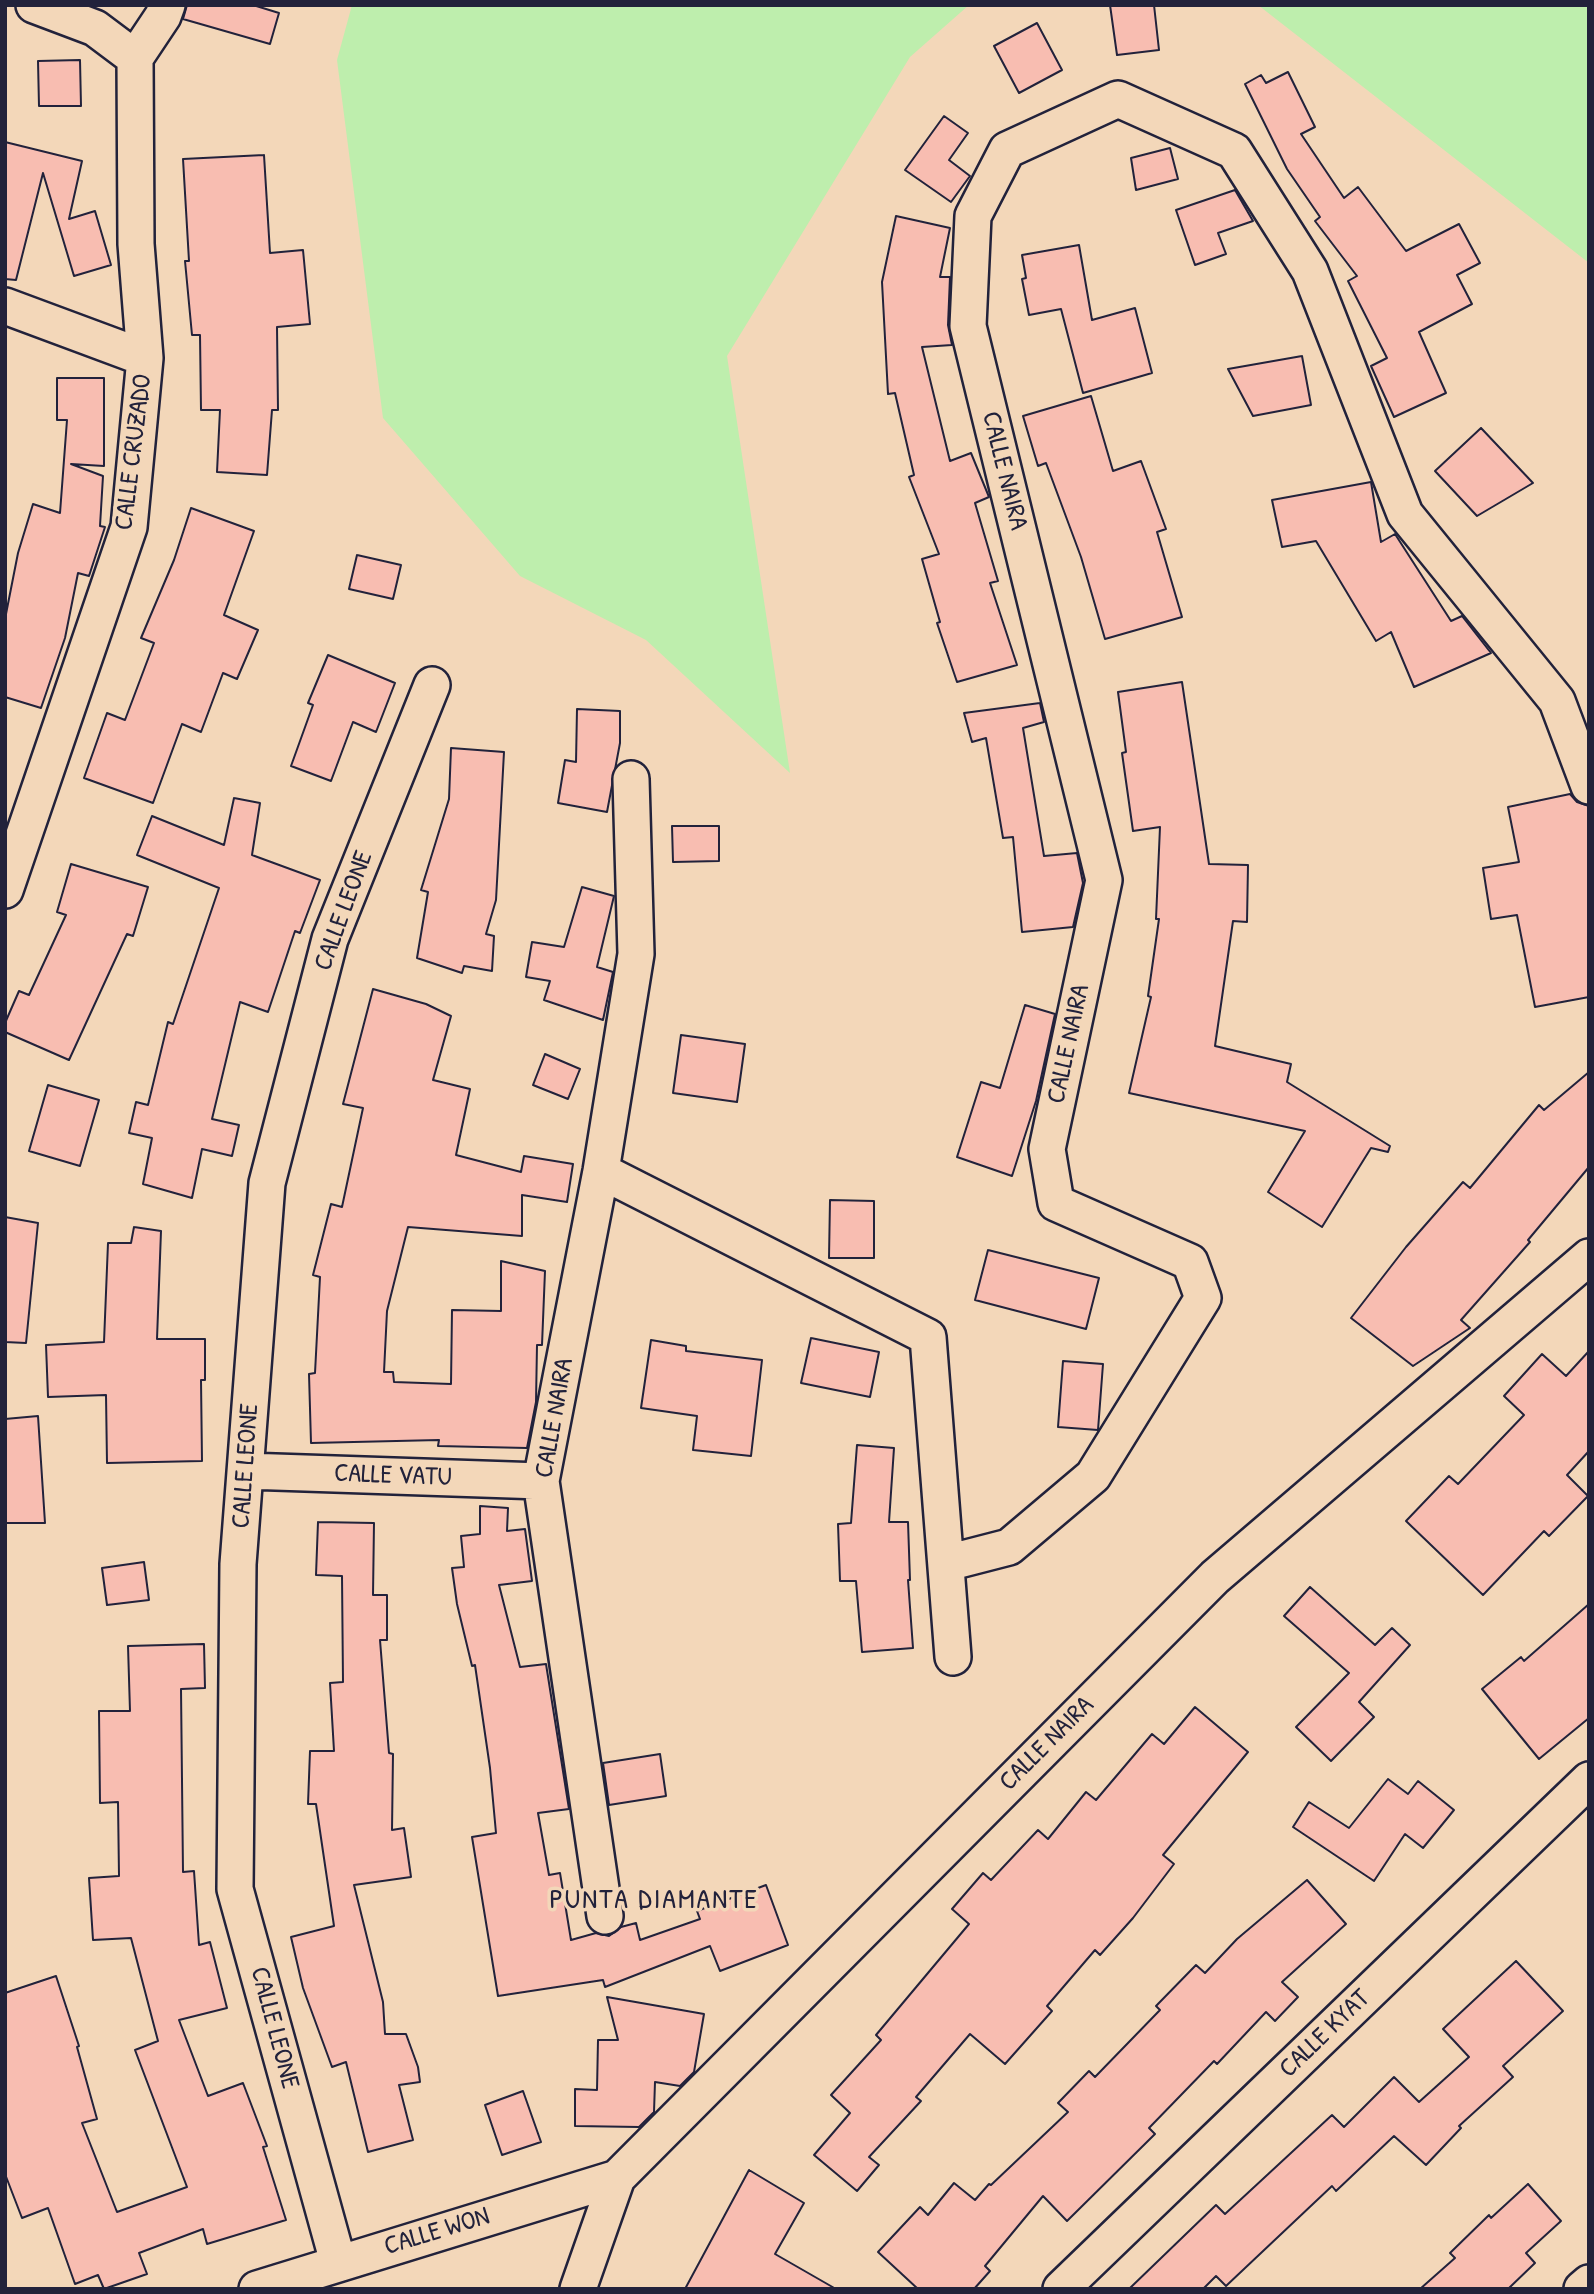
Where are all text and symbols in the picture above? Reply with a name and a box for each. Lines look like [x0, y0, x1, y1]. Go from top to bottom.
street label: CALLE CRUZADO [109, 372, 159, 532]
street label: CALLE NAIRA [974, 409, 1034, 533]
street label: CALLE LEONE [308, 847, 380, 975]
street label: CALLE NAIRA [1041, 982, 1097, 1106]
street label: CALLE NAIRA [529, 1356, 581, 1480]
street label: CALLE LEONE [226, 1403, 266, 1529]
street label: CALLE VATU [334, 1458, 452, 1494]
street label: CALLE NAIRA [993, 1690, 1101, 1798]
district label: PUNTA DIAMANTE [551, 1884, 757, 1918]
street label: CALLE LEONE [243, 1964, 305, 2092]
street label: CALLE KYAT [1273, 1983, 1377, 2085]
street label: CALLE WON [381, 2201, 493, 2263]

